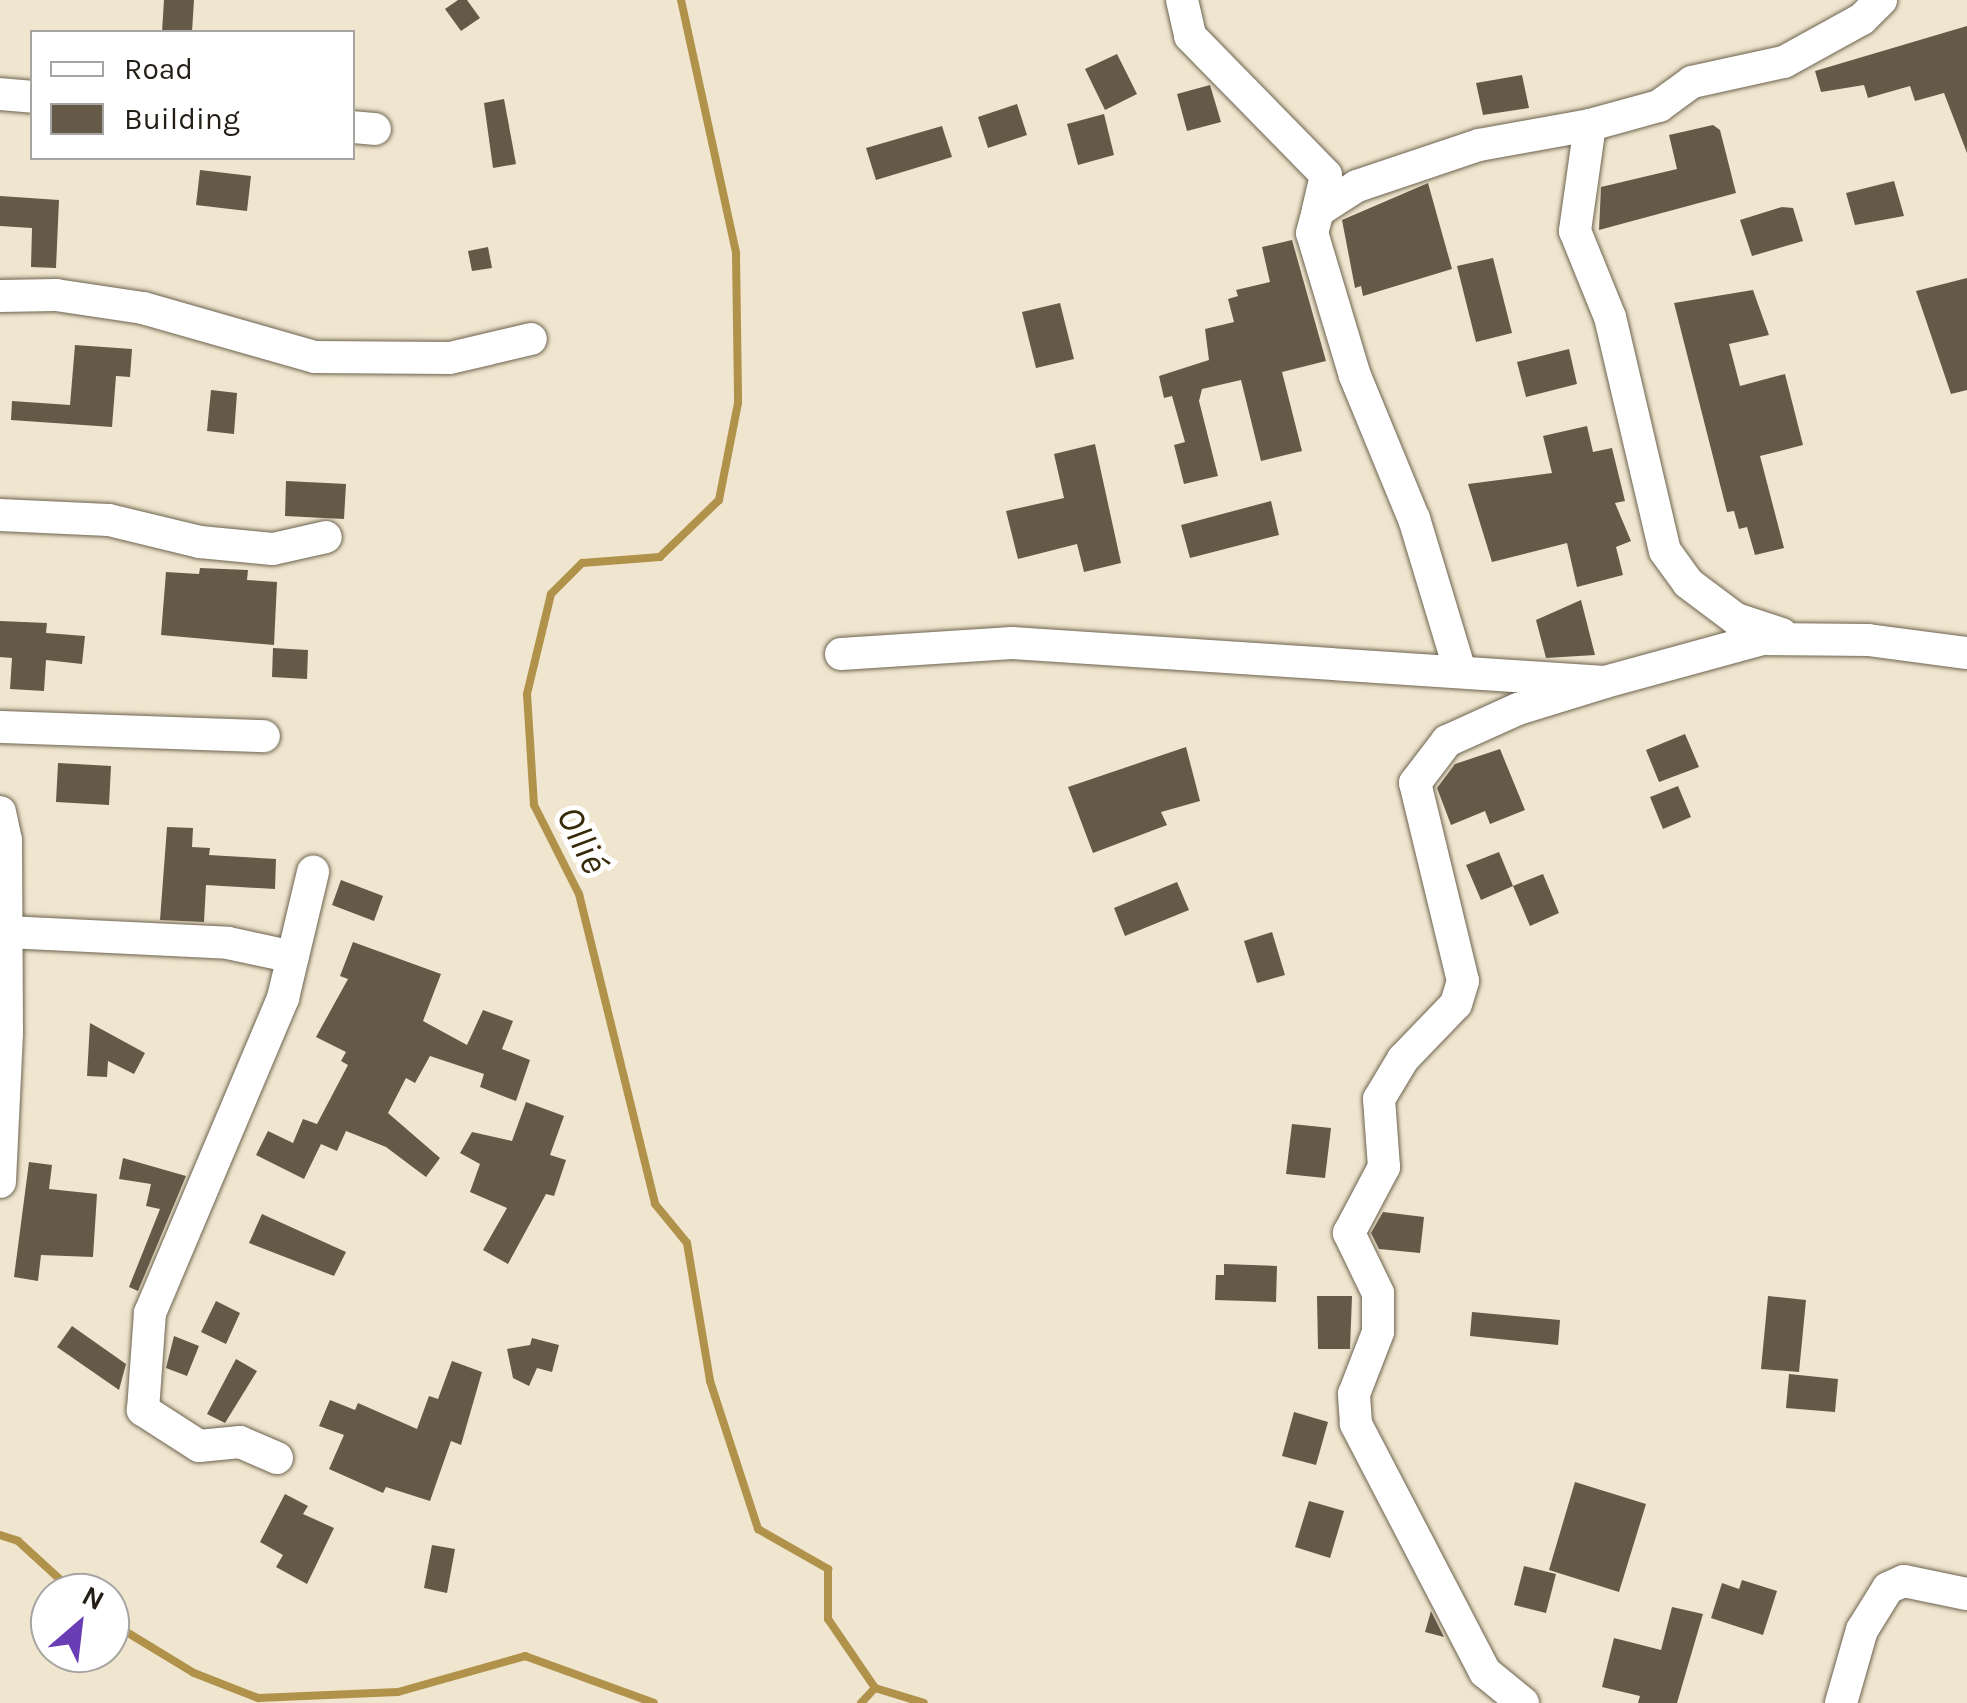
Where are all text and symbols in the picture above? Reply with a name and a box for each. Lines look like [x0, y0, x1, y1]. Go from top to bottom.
legend [30, 30, 355, 160]
text: Road [124, 51, 193, 87]
text: Building [124, 101, 240, 137]
water label: Ollié [546, 799, 618, 881]
north arrow [30, 1573, 130, 1673]
text: N [77, 1579, 110, 1617]

